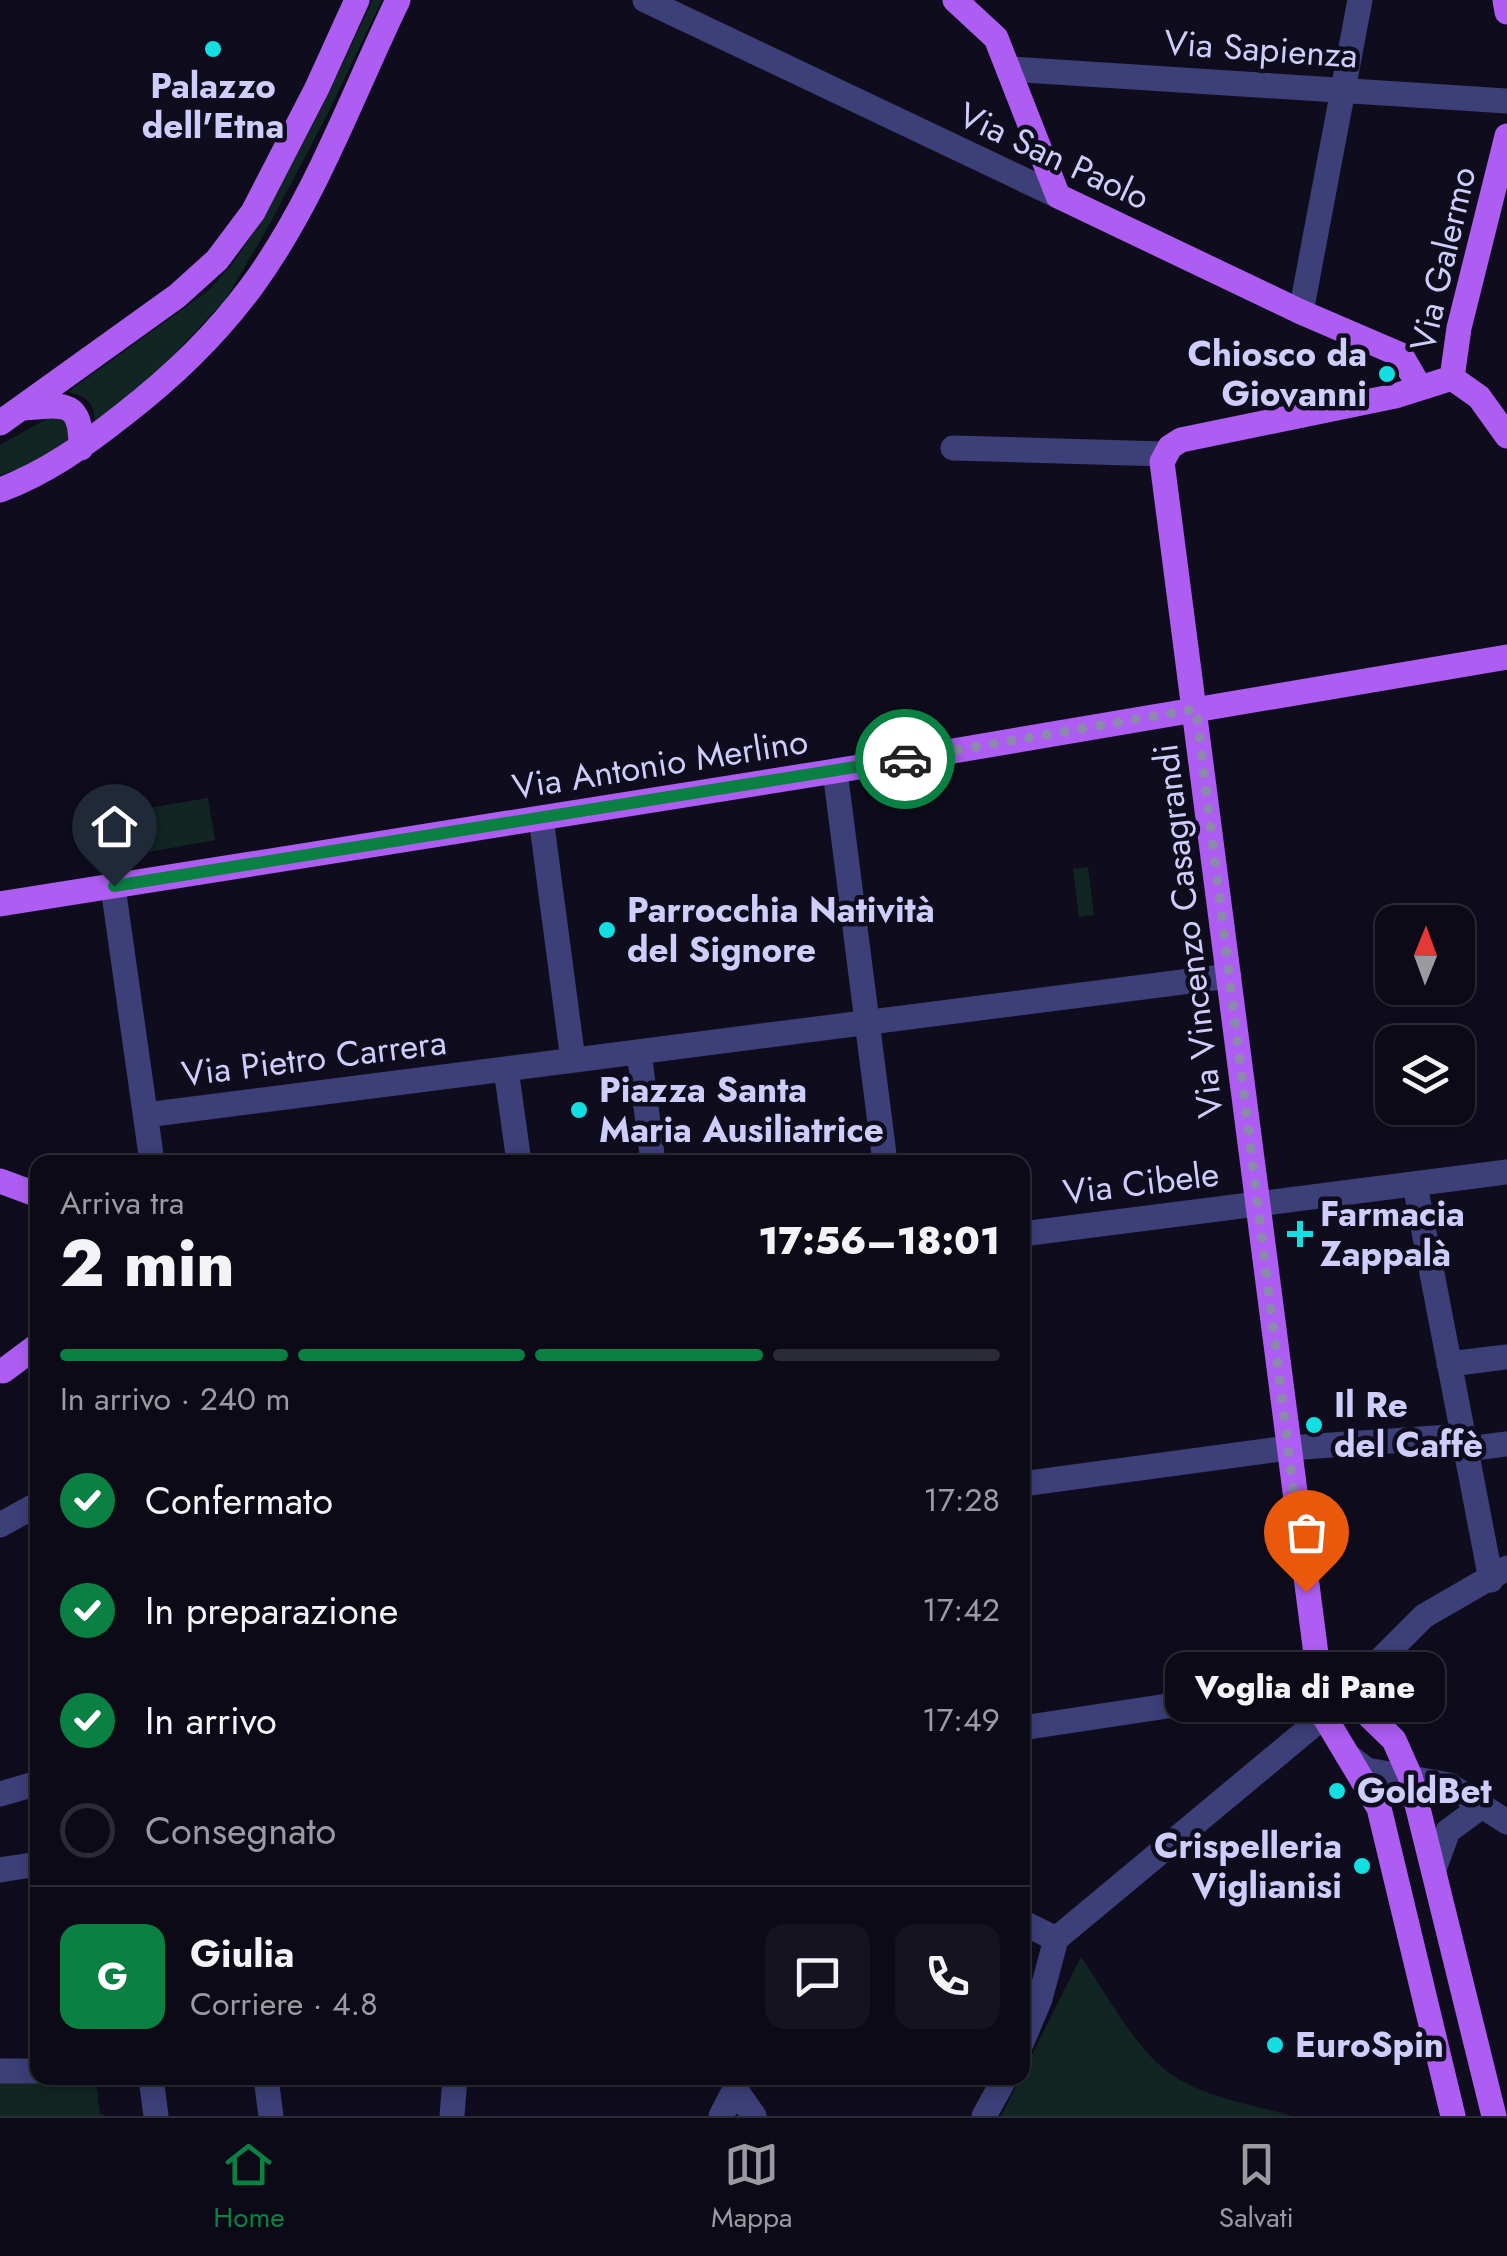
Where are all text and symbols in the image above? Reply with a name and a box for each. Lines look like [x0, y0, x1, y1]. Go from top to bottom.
street label: Via Sapienza [1163, 17, 1359, 81]
marker: Palazzo dell'Etna [202, 38, 224, 60]
place label: Palazzo dell'Etna [142, 61, 284, 151]
street label: Via San Paolo [950, 90, 1158, 222]
street label: Via Galermo [1397, 162, 1489, 356]
place label: Chiosco da Giovanni [1187, 329, 1367, 419]
marker: Chiosco da Giovanni [1376, 363, 1398, 385]
courier [855, 709, 955, 809]
street label: Via Antonio Merlino [509, 716, 811, 812]
icon: car [878, 732, 933, 787]
street label: Via Vincenzo Casagrandi [1140, 741, 1236, 1121]
pin [72, 784, 157, 887]
icon: home [87, 799, 142, 854]
place label: Parrocchia Natività del Signore [627, 885, 935, 975]
north arrow [1375, 905, 1475, 1005]
map controls [1375, 905, 1475, 1125]
marker: Parrocchia Natività del Signore [596, 919, 618, 941]
street label: Via Pietro Carrera [179, 1017, 449, 1099]
button: layers [1375, 1025, 1475, 1125]
place label: Piazza Santa Maria Ausiliatrice [599, 1065, 884, 1155]
marker: Piazza Santa Maria Ausiliatrice [568, 1099, 590, 1121]
street label: Via Cibele [1060, 1149, 1222, 1217]
text: Arriva tra [60, 1180, 185, 1226]
place label: Farmacia Zappalà [1320, 1189, 1465, 1279]
text: 17:56–18:01 [758, 1213, 1000, 1268]
text: 2 min [60, 1216, 235, 1310]
marker: Farmacia Zappalà [1289, 1223, 1311, 1245]
text: In arrivo · 240 m [60, 1376, 290, 1422]
place label: Il Re del Caffè [1334, 1380, 1483, 1470]
marker: Il Re del Caffè [1303, 1414, 1325, 1436]
icon: check [60, 1473, 115, 1528]
text: Confermato [145, 1473, 333, 1528]
text: 17:28 [924, 1477, 1000, 1523]
pin [1264, 1490, 1349, 1593]
icon: bag [1279, 1505, 1334, 1560]
icon: check [60, 1583, 115, 1638]
text: In preparazione [145, 1583, 398, 1638]
text: 17:42 [922, 1587, 1000, 1633]
callout: Voglia di Pane [1166, 1652, 1446, 1722]
text: Voglia di Pane [1195, 1664, 1415, 1710]
icon: check [60, 1693, 115, 1748]
text: In arrivo [145, 1693, 277, 1748]
text: 17:49 [922, 1697, 1000, 1743]
place label: GoldBet [1357, 1766, 1492, 1816]
marker: GoldBet [1326, 1780, 1348, 1802]
text: Consegnato [145, 1803, 336, 1858]
place label: Crispelleria Viglianisi [1154, 1821, 1342, 1911]
marker: Crispelleria Viglianisi [1351, 1855, 1373, 1877]
button: chat [765, 1924, 870, 2029]
button: phone [895, 1924, 1000, 2029]
text: Giulia [190, 1926, 295, 1981]
text: G [97, 1949, 128, 2004]
text: Corriere · 4.8 [190, 1981, 378, 2027]
place label: EuroSpin [1295, 2020, 1444, 2070]
marker: EuroSpin [1264, 2034, 1286, 2056]
tab: Home [213, 2137, 285, 2238]
tab: Mappa [711, 2137, 793, 2238]
tab: Salvati [1219, 2137, 1294, 2238]

